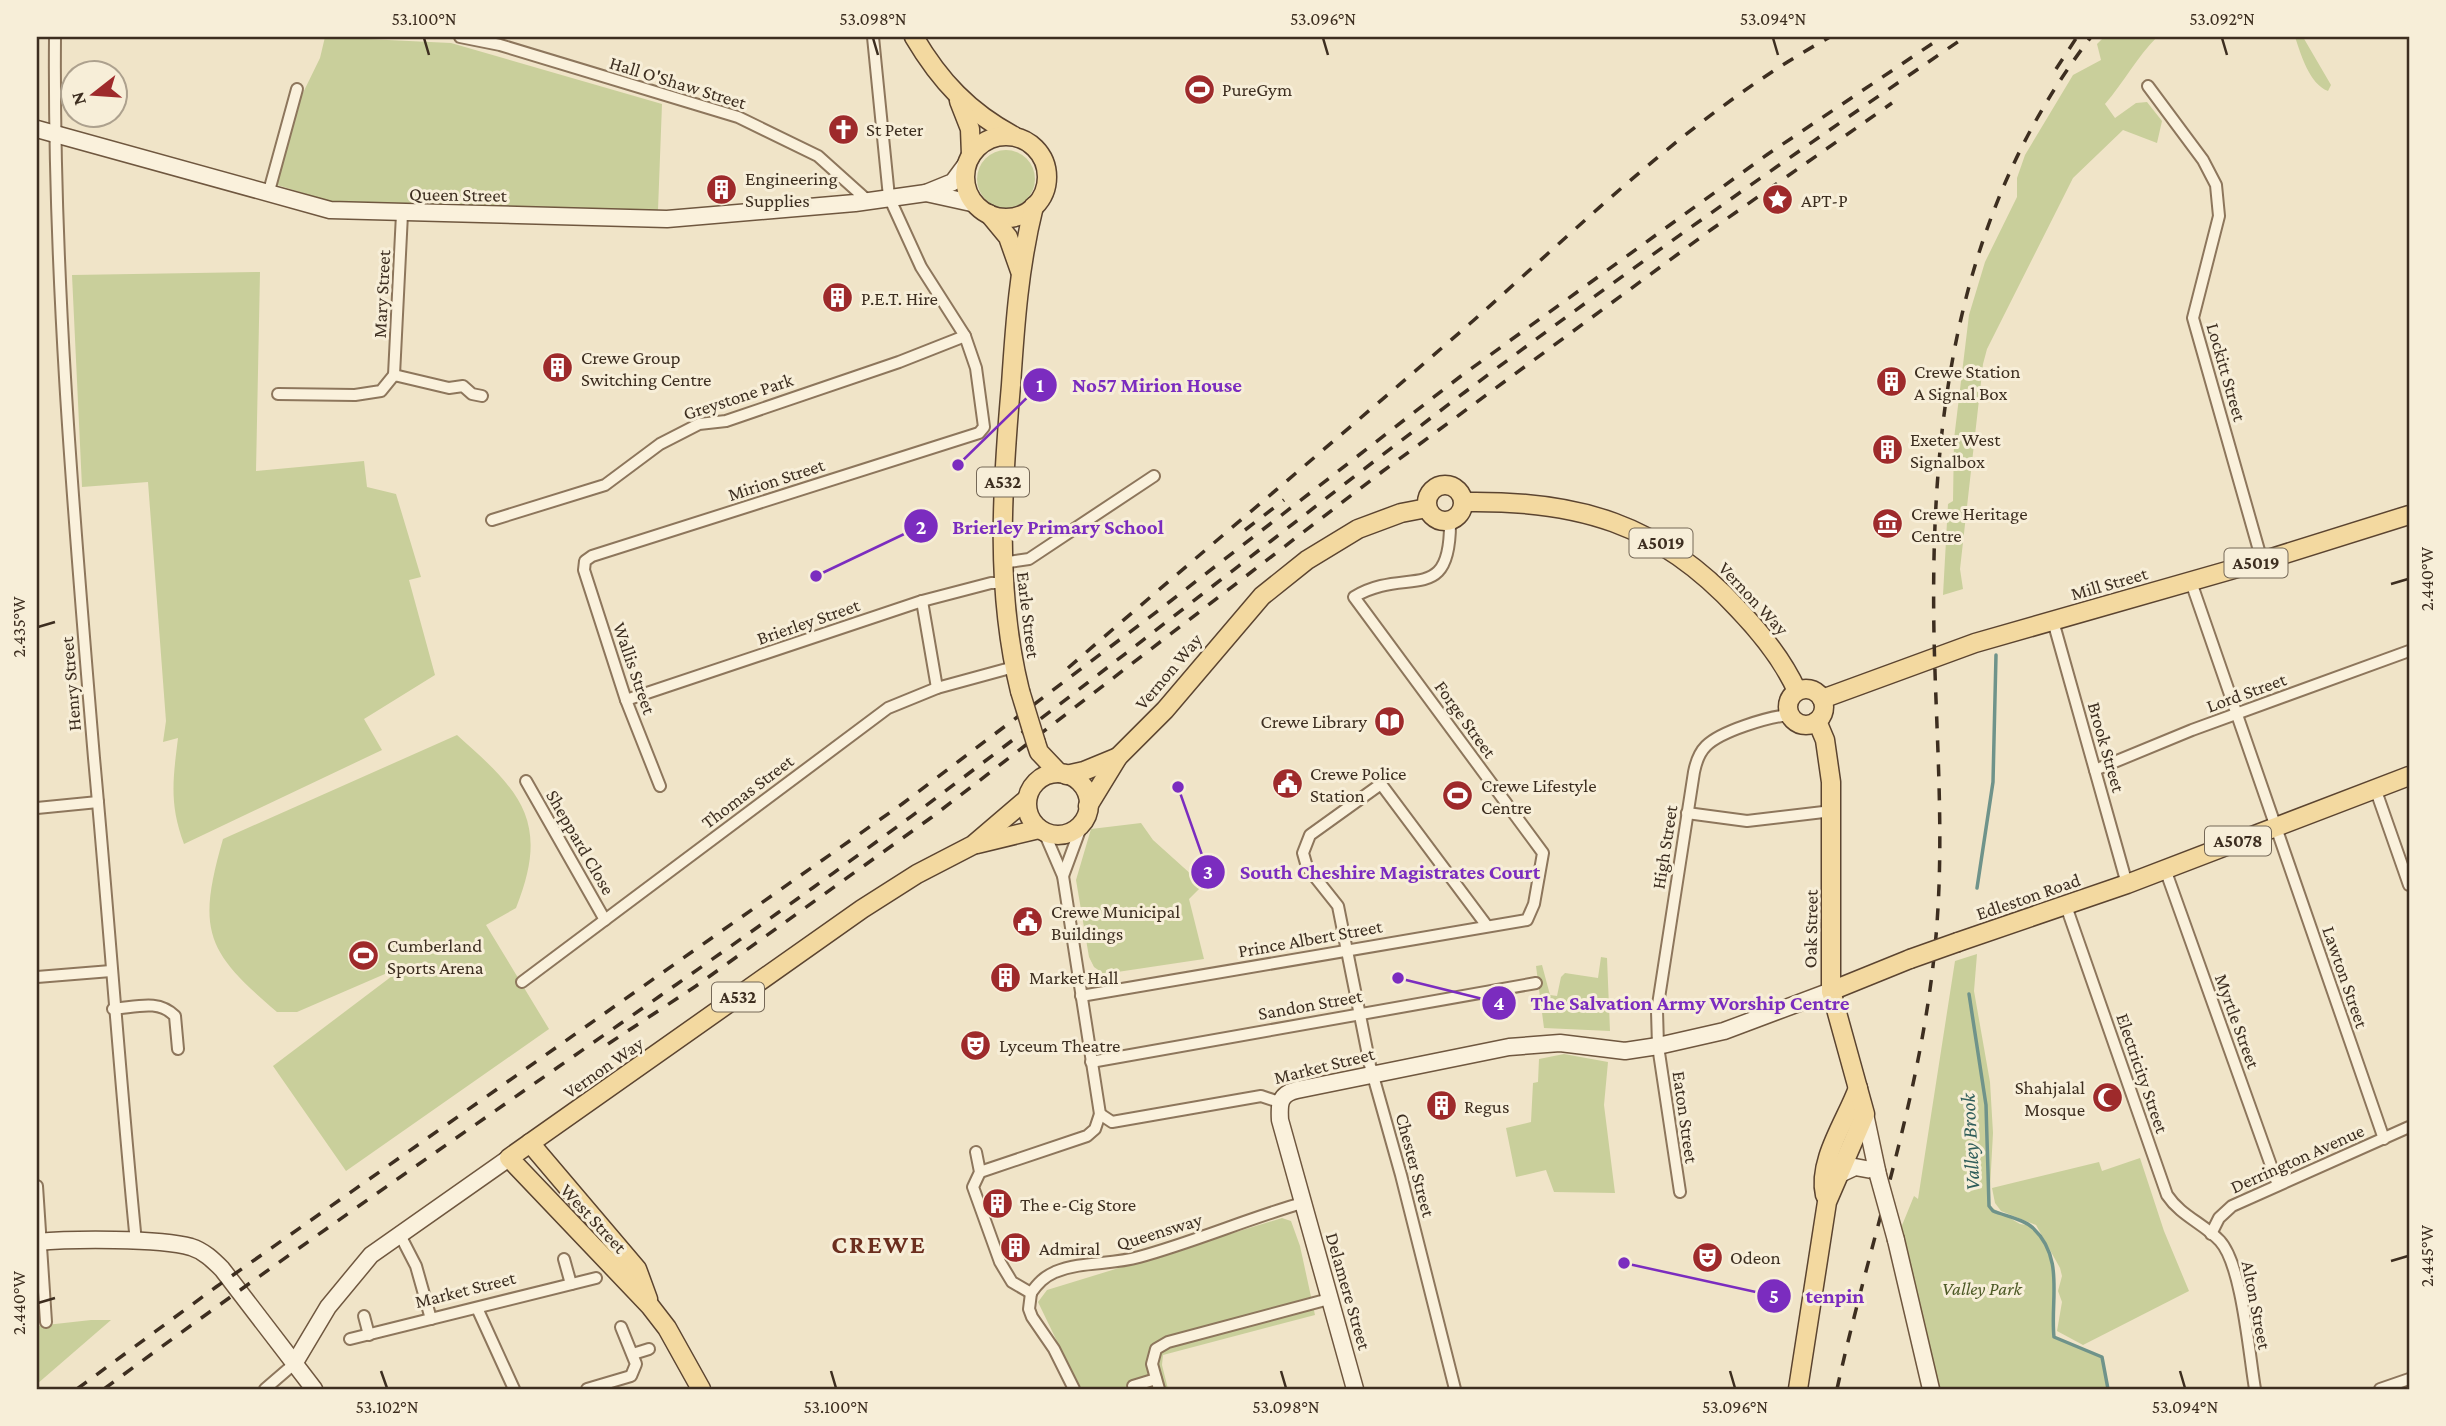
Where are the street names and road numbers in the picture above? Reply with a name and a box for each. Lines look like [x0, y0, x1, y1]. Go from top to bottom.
street label: Hall O'Shaw Street [607, 52, 749, 113]
street label: Queen Street [409, 183, 508, 206]
street label: Mary Street [369, 249, 394, 339]
street label: Lockitt Street [2202, 321, 2251, 424]
street label: Greystone Park [681, 369, 797, 424]
street label: Mirion Street [725, 454, 828, 505]
road number: A532 [977, 468, 1029, 496]
road number: A5019 [1630, 528, 1692, 558]
road number: A5019 [2224, 548, 2288, 578]
street label: Vernon Way [1714, 557, 1793, 640]
street label: Mill Street [2068, 562, 2151, 604]
street label: Earle Street [1013, 571, 1044, 660]
street label: Brierley Street [754, 594, 863, 649]
street label: Wallis Street [609, 619, 660, 718]
street label: Vernon Way [1131, 629, 1206, 714]
street label: Henry Street [56, 635, 85, 732]
street label: Lord Street [2203, 668, 2290, 717]
street label: Forge Street [1431, 677, 1501, 763]
street label: Brook Street [2084, 700, 2130, 795]
street label: Thomas Street [697, 750, 798, 833]
street label: Sheppard Close [542, 786, 619, 898]
street label: High Street [1647, 803, 1682, 891]
road number: A5078 [2205, 826, 2271, 856]
street label: Edleston Road [1973, 869, 2083, 924]
street label: Oak Street [1799, 889, 1822, 969]
street label: Prince Albert Street [1236, 915, 1385, 962]
street label: Lawton Street [2318, 924, 2373, 1031]
street label: Myrtle Street [2211, 971, 2265, 1072]
road number: A532 [712, 982, 764, 1012]
street label: Sandon Street [1256, 985, 1365, 1024]
street label: Electricity Street [2112, 1010, 2173, 1137]
street label: Vernon Way [559, 1032, 647, 1103]
street label: Market Street [1272, 1043, 1377, 1088]
street label: Eaton Street [1669, 1070, 1702, 1165]
street label: Chester Street [1392, 1111, 1440, 1220]
street label: Derrington Avenue [2227, 1120, 2367, 1197]
street label: West Street [556, 1179, 631, 1258]
street label: Queensway [1114, 1208, 1205, 1254]
street label: Delamere Street [1322, 1230, 1376, 1353]
street label: Alton Street [2238, 1259, 2276, 1352]
street label: Market Street [413, 1267, 518, 1312]

